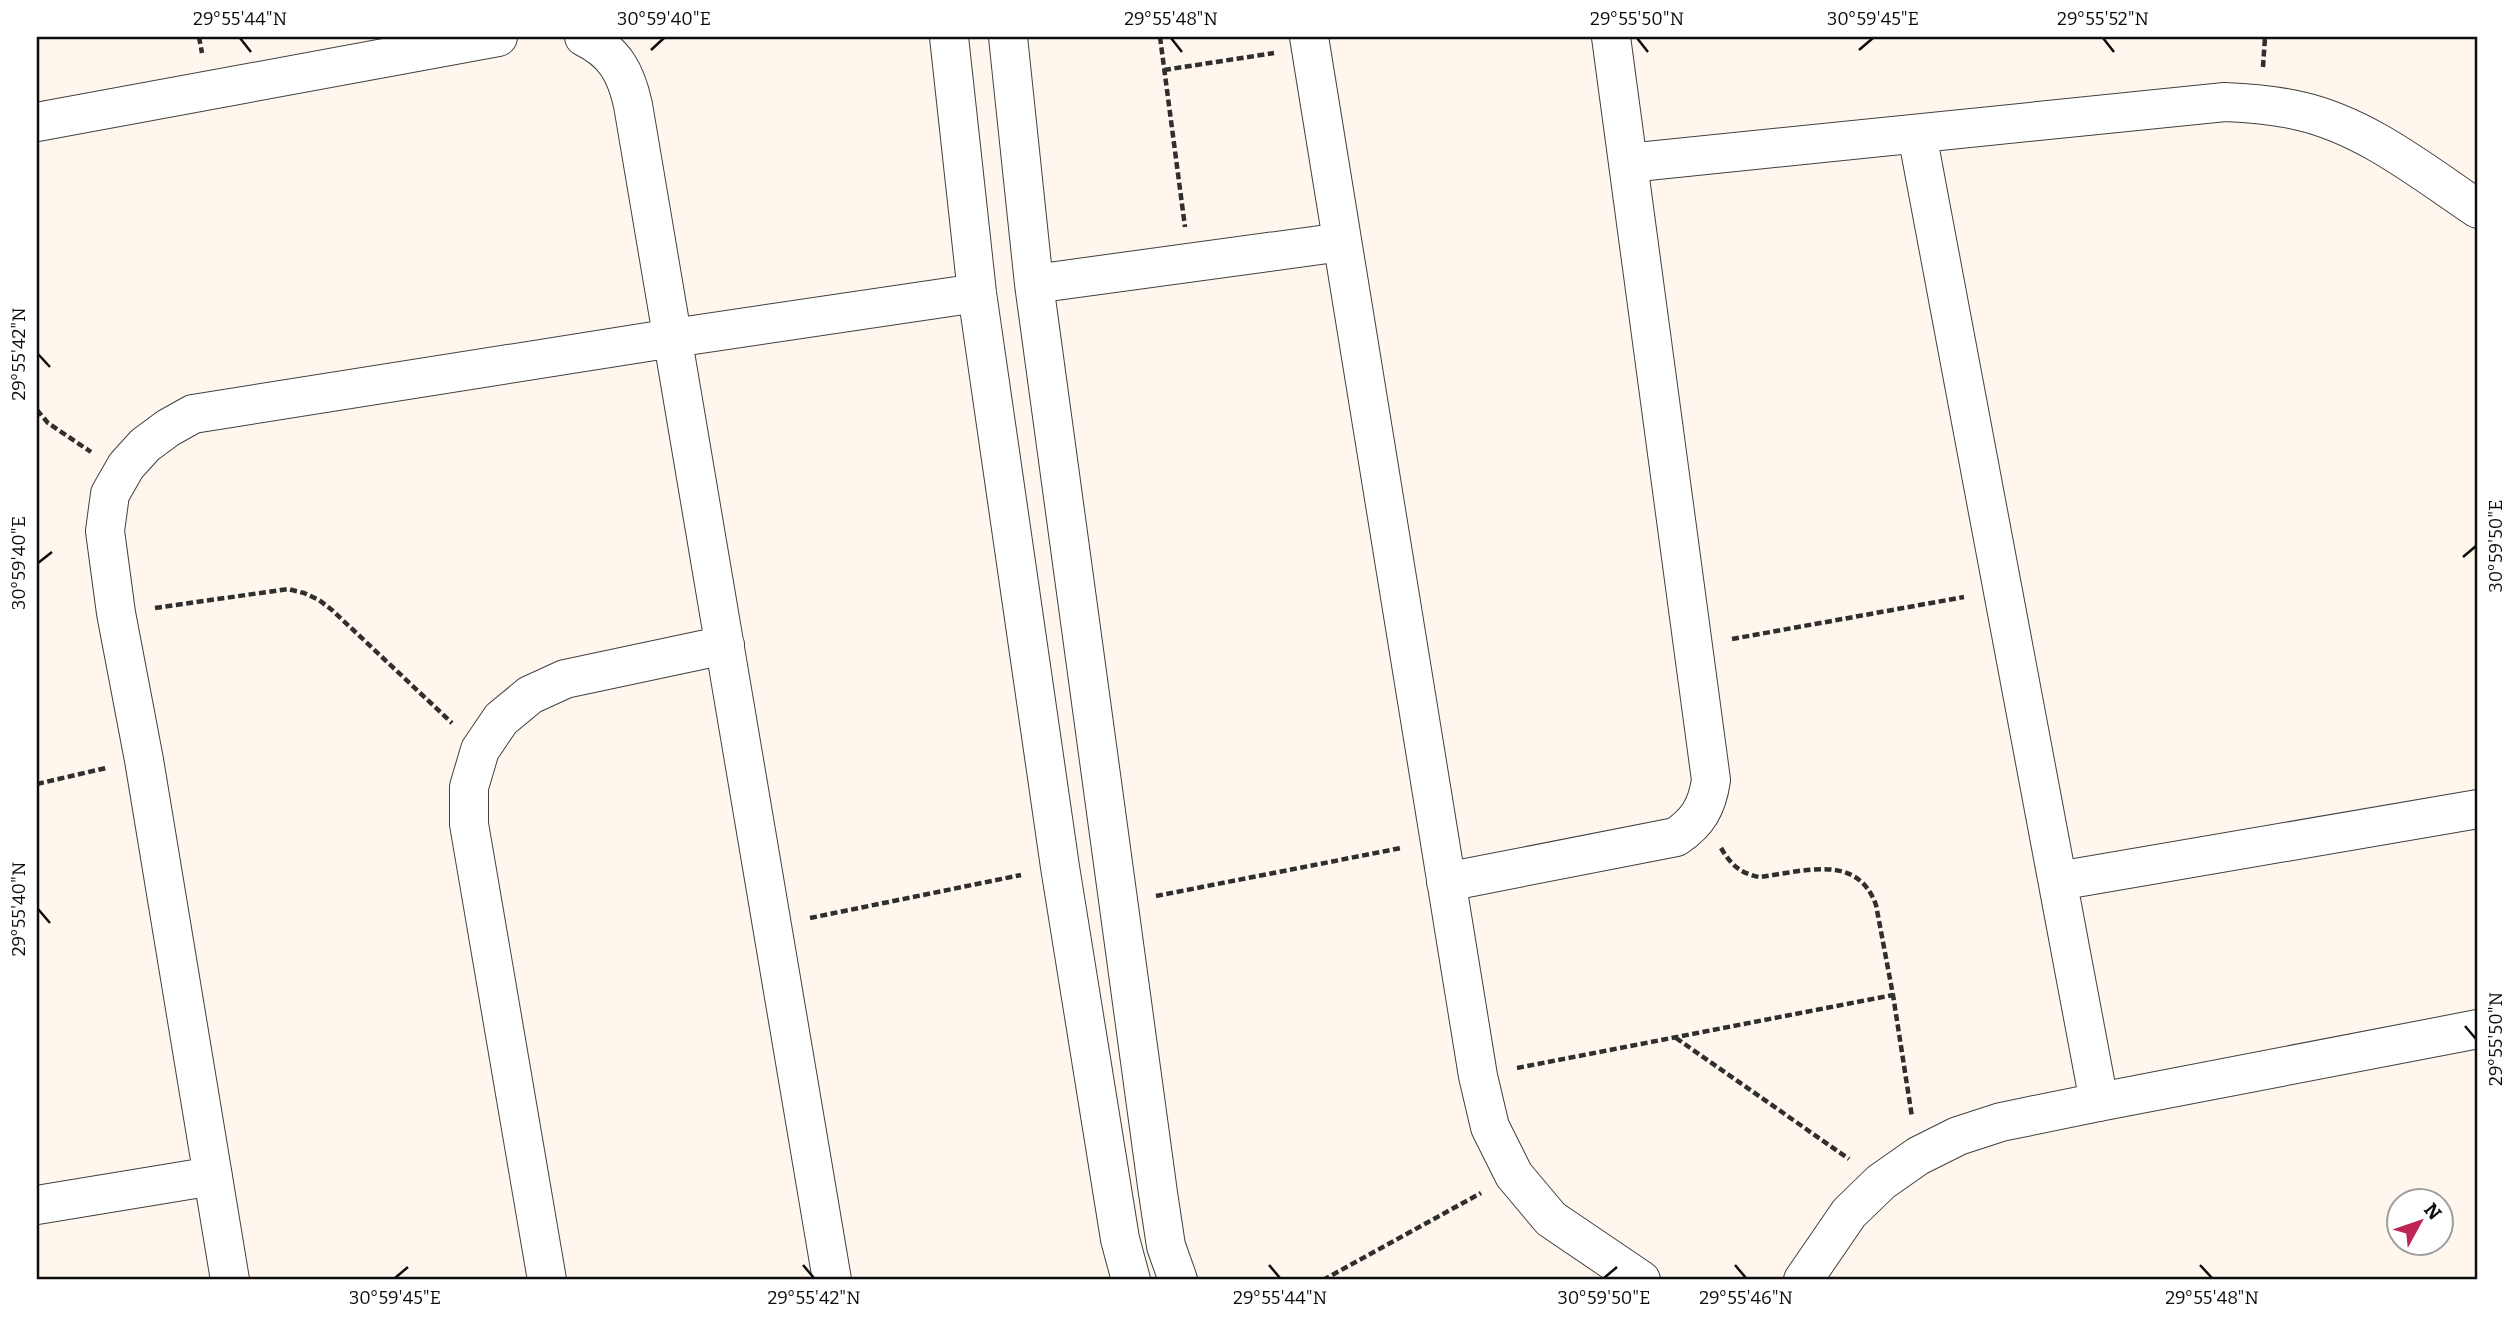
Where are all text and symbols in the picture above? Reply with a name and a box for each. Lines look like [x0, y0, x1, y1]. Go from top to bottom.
text: 29°55'44"N [193, 8, 287, 30]
text: 30°59'40"E [617, 8, 711, 30]
text: 29°55'48"N [1124, 8, 1218, 30]
text: 29°55'50"N [1590, 8, 1684, 30]
text: 30°59'45"E [1827, 8, 1919, 30]
text: 29°55'52"N [2057, 8, 2149, 30]
text: 29°55'42"N [8, 308, 30, 400]
text: 30°59'50"E [2485, 500, 2507, 592]
text: 30°59'40"E [8, 516, 30, 610]
text: 29°55'40"N [8, 862, 30, 956]
text: 29°55'50"N [2485, 992, 2507, 1086]
north arrow [2386, 1188, 2456, 1258]
text: N [2419, 1198, 2446, 1225]
text: 30°59'45"E [349, 1287, 441, 1309]
text: 29°55'42"N [768, 1287, 860, 1309]
text: 29°55'44"N [1233, 1287, 1327, 1309]
text: 30°59'50"E [1558, 1287, 1650, 1309]
text: 29°55'46"N [1699, 1287, 1793, 1309]
text: 29°55'48"N [2165, 1287, 2259, 1309]

